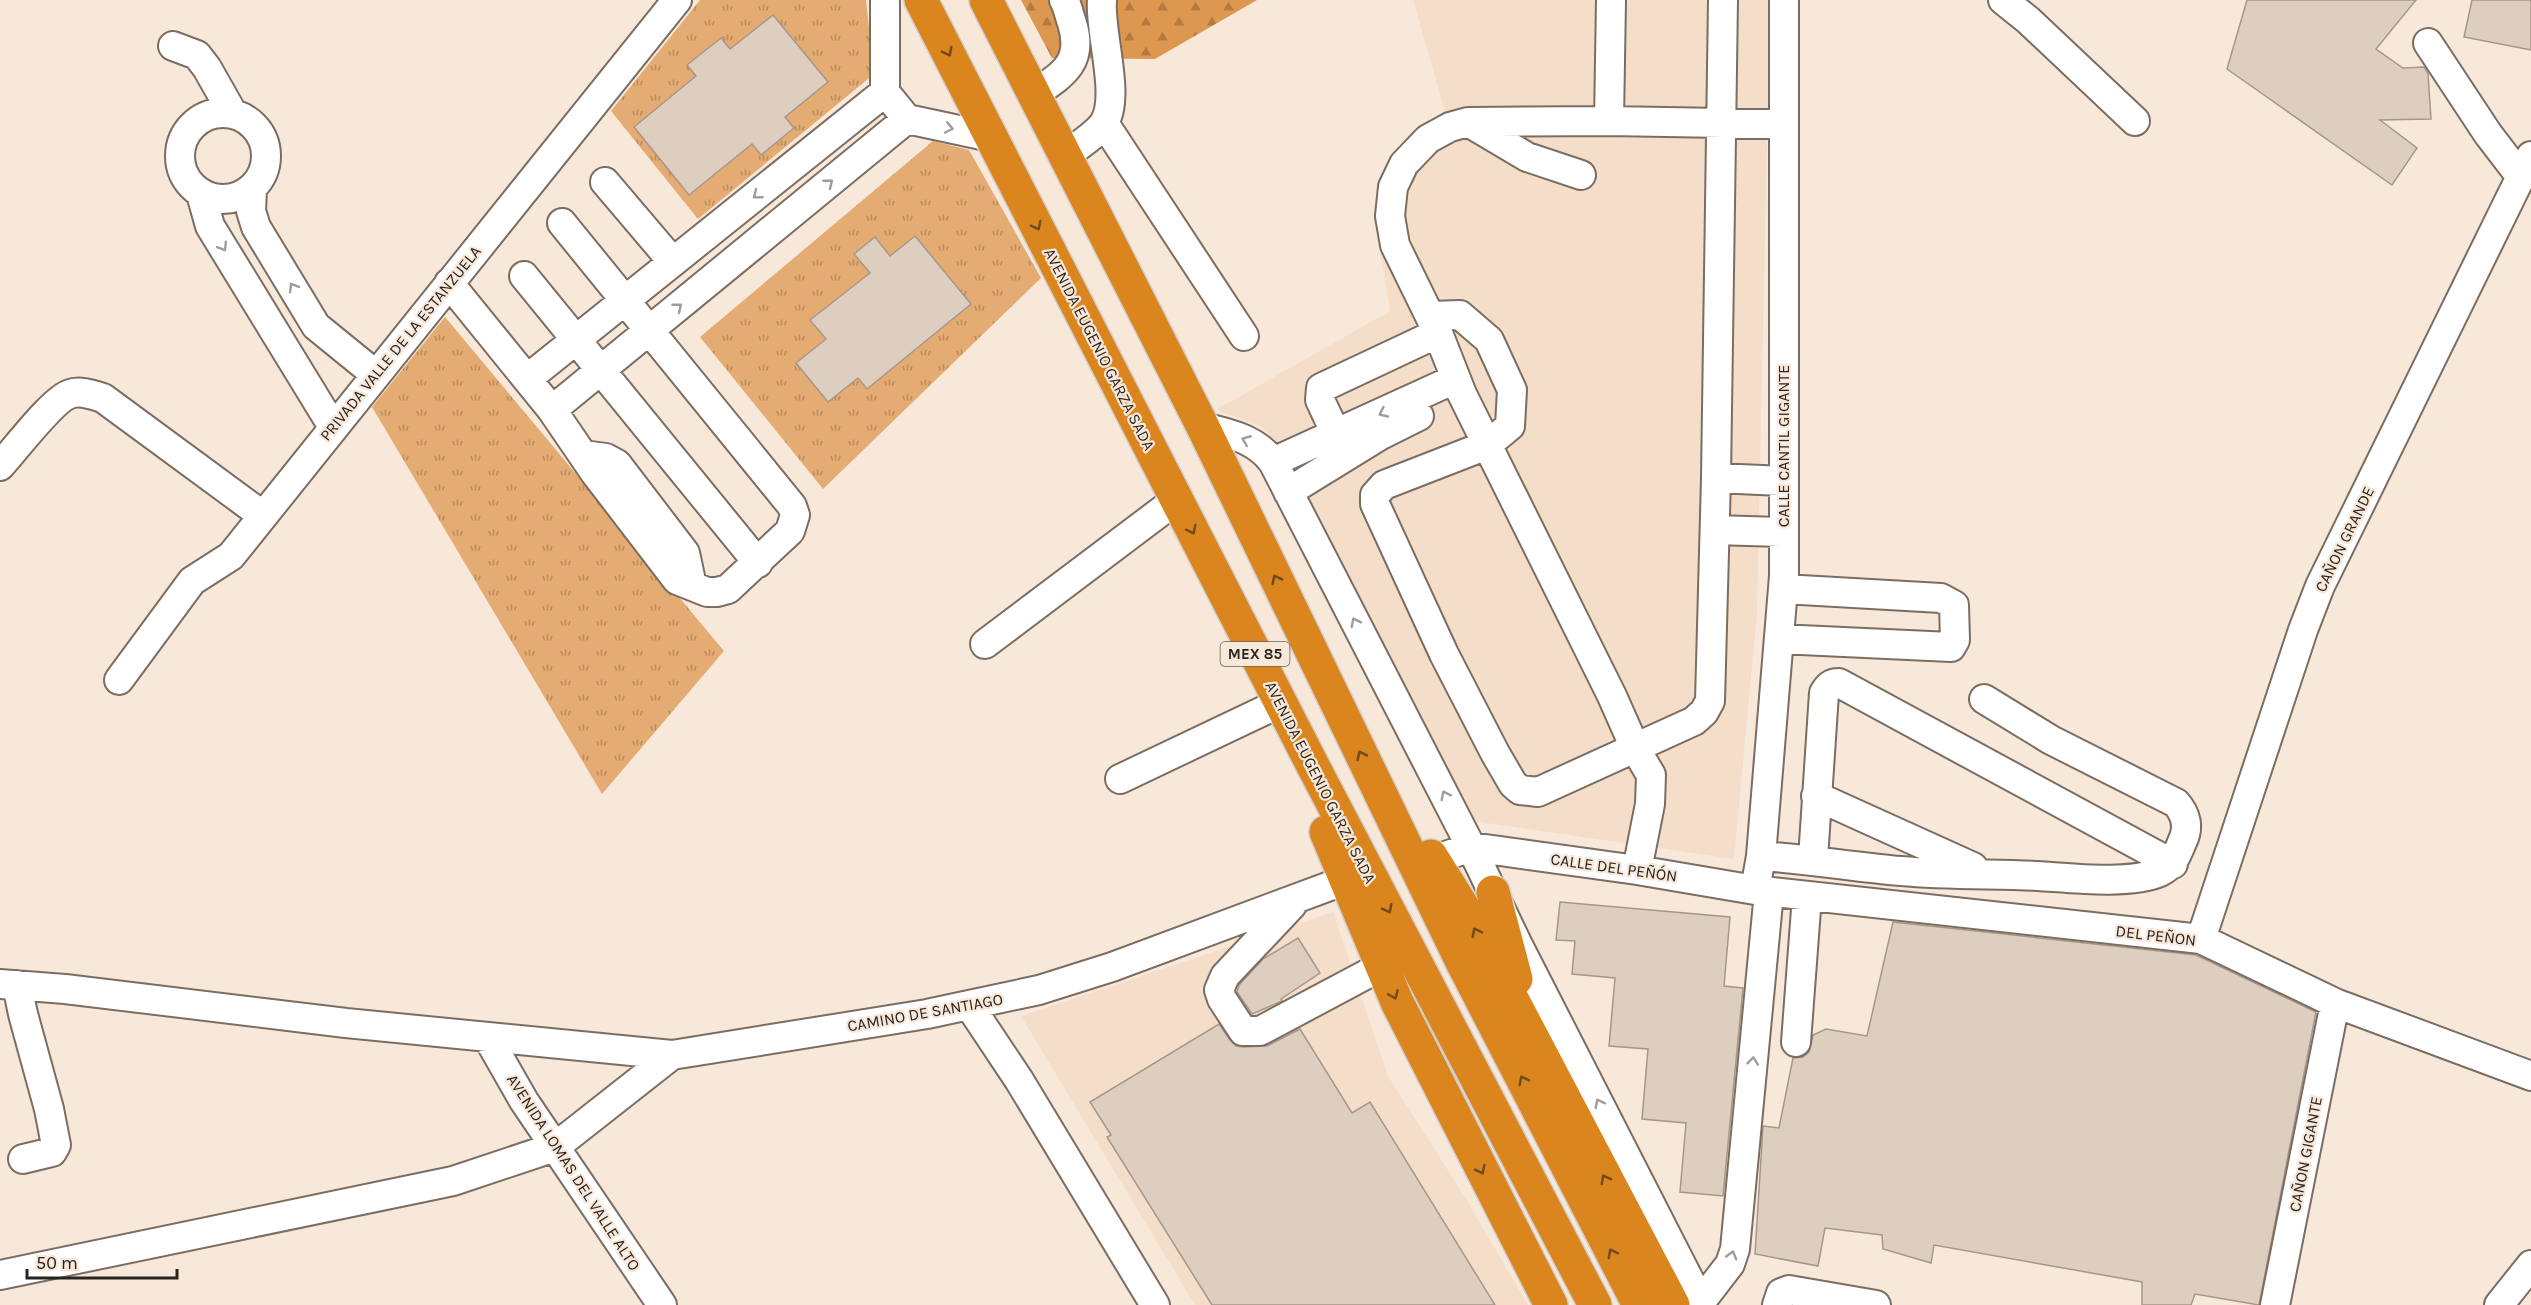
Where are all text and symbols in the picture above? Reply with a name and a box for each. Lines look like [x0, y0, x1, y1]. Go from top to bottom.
one-way arrow [941, 46, 952, 56]
one-way arrow [944, 121, 954, 134]
one-way arrow [822, 179, 833, 190]
one-way arrow [753, 187, 764, 198]
one-way arrow [1029, 219, 1041, 230]
one-way arrow [215, 241, 227, 251]
street label: PRIVADA VALLE DE LA ESTANZUELA [316, 242, 485, 445]
street label: AVENIDA EUGENIO GARZA SADA [1040, 245, 1159, 453]
one-way arrow [288, 283, 300, 293]
one-way arrow [671, 303, 682, 314]
street label: CALLE CANTIL GIGANTE [1774, 365, 1793, 527]
one-way arrow [1378, 405, 1389, 417]
one-way arrow [1241, 435, 1252, 447]
street label: CAÑON GRANDE [2311, 483, 2378, 595]
one-way arrow [1185, 524, 1196, 535]
one-way arrow [1272, 574, 1284, 585]
one-way arrow [1351, 618, 1362, 628]
road number: MEX 85 [1220, 642, 1290, 666]
street label: AVENIDA EUGENIO GARZA SADA [1261, 678, 1380, 886]
one-way arrow [1357, 750, 1369, 761]
one-way arrow [1440, 791, 1452, 802]
street label: CALLE DEL PEÑÓN [1549, 849, 1678, 886]
one-way arrow [1380, 903, 1392, 914]
street label: DEL PEÑON [2115, 921, 2197, 950]
one-way arrow [1472, 927, 1484, 938]
street label: CAMINO DE SANTIAGO [846, 989, 1004, 1036]
one-way arrow [1387, 989, 1399, 1000]
one-way arrow [1746, 1056, 1759, 1066]
street label: AVENIDA LOMAS DEL VALLE ALTO [503, 1071, 644, 1274]
one-way arrow [1518, 1075, 1530, 1086]
street label: CAÑON GIGANTE [2285, 1095, 2326, 1213]
one-way arrow [1595, 1098, 1607, 1109]
one-way arrow [1474, 1163, 1485, 1174]
one-way arrow [1601, 1175, 1612, 1186]
scale bar [27, 1242, 177, 1280]
one-way arrow [1608, 1249, 1619, 1259]
one-way arrow [1725, 1250, 1738, 1260]
text: 50 m [36, 1252, 78, 1274]

